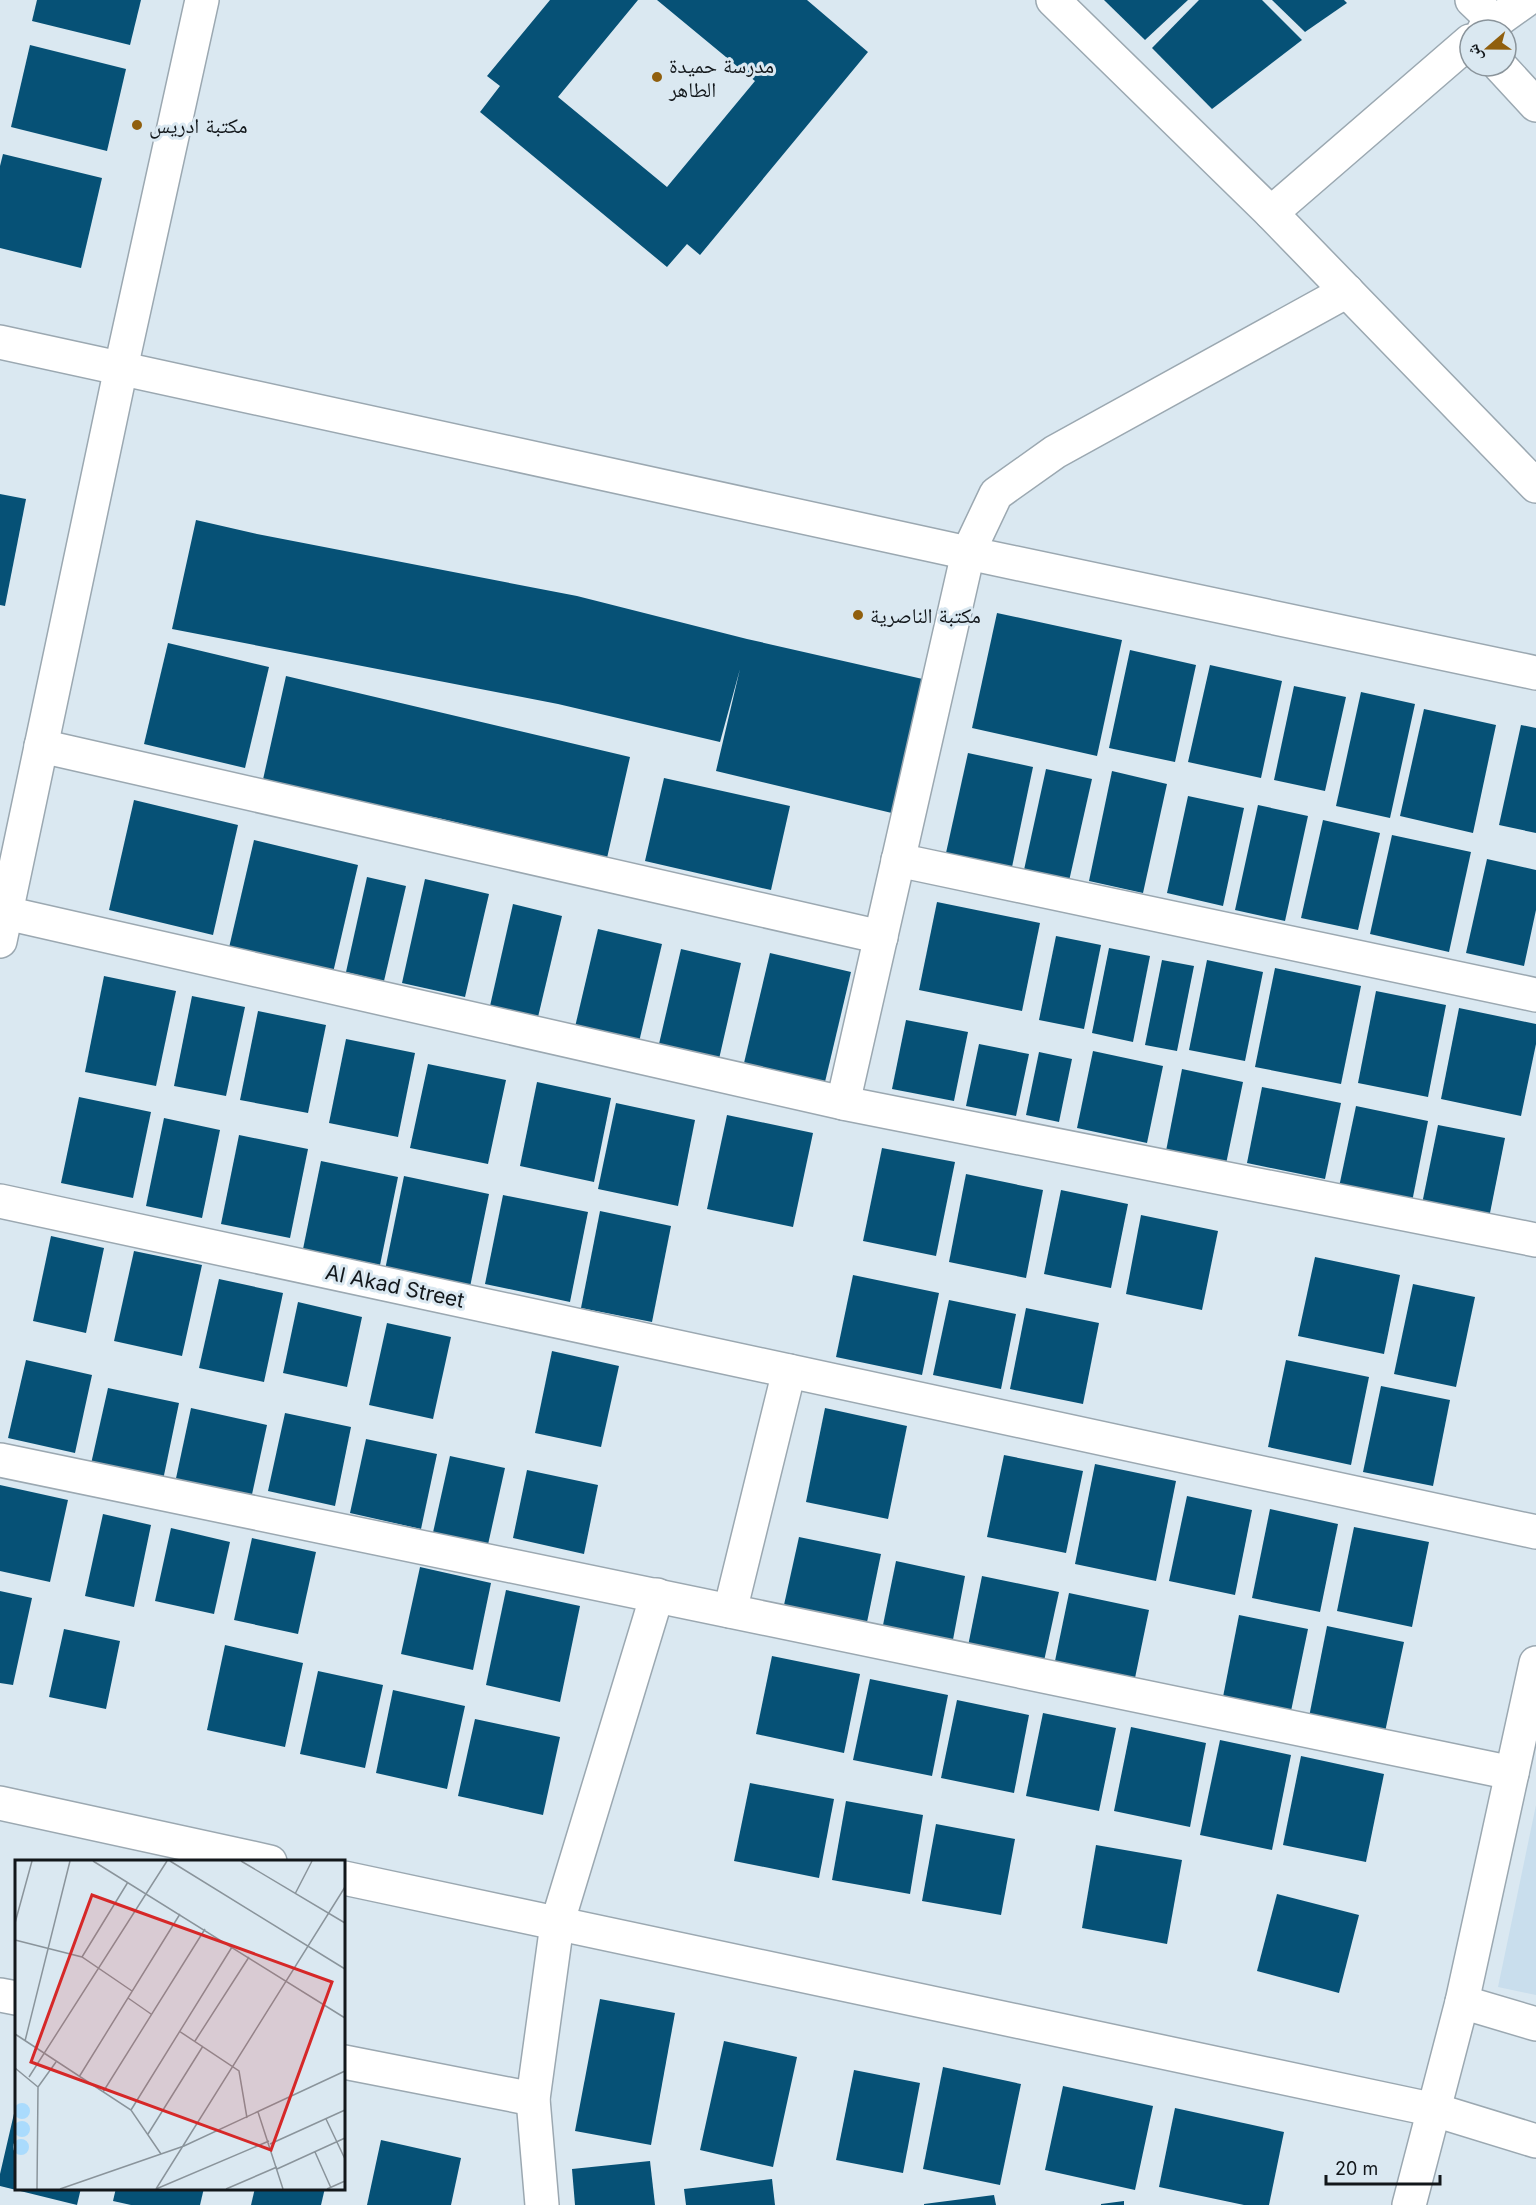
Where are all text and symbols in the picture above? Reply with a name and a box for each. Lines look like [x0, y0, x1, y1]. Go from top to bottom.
north arrow [1458, 18, 1518, 78]
text: ش [1462, 42, 1486, 65]
place label: مدرسة حميدة الطاهر [668, 53, 774, 102]
marker: مدرسة حميدة الطاهر [650, 70, 664, 84]
place label: مكتبة ادريس [149, 113, 248, 139]
marker: مكتبة ادريس [130, 118, 144, 132]
place label: مكتبة الناصرية [870, 603, 981, 628]
marker: مكتبة الناصرية [851, 608, 865, 622]
street label: Al Akad Street [323, 1259, 467, 1313]
inset map [15, 1860, 345, 2190]
scale bar [1326, 2148, 1440, 2186]
text: 20 m [1335, 2158, 1378, 2179]

